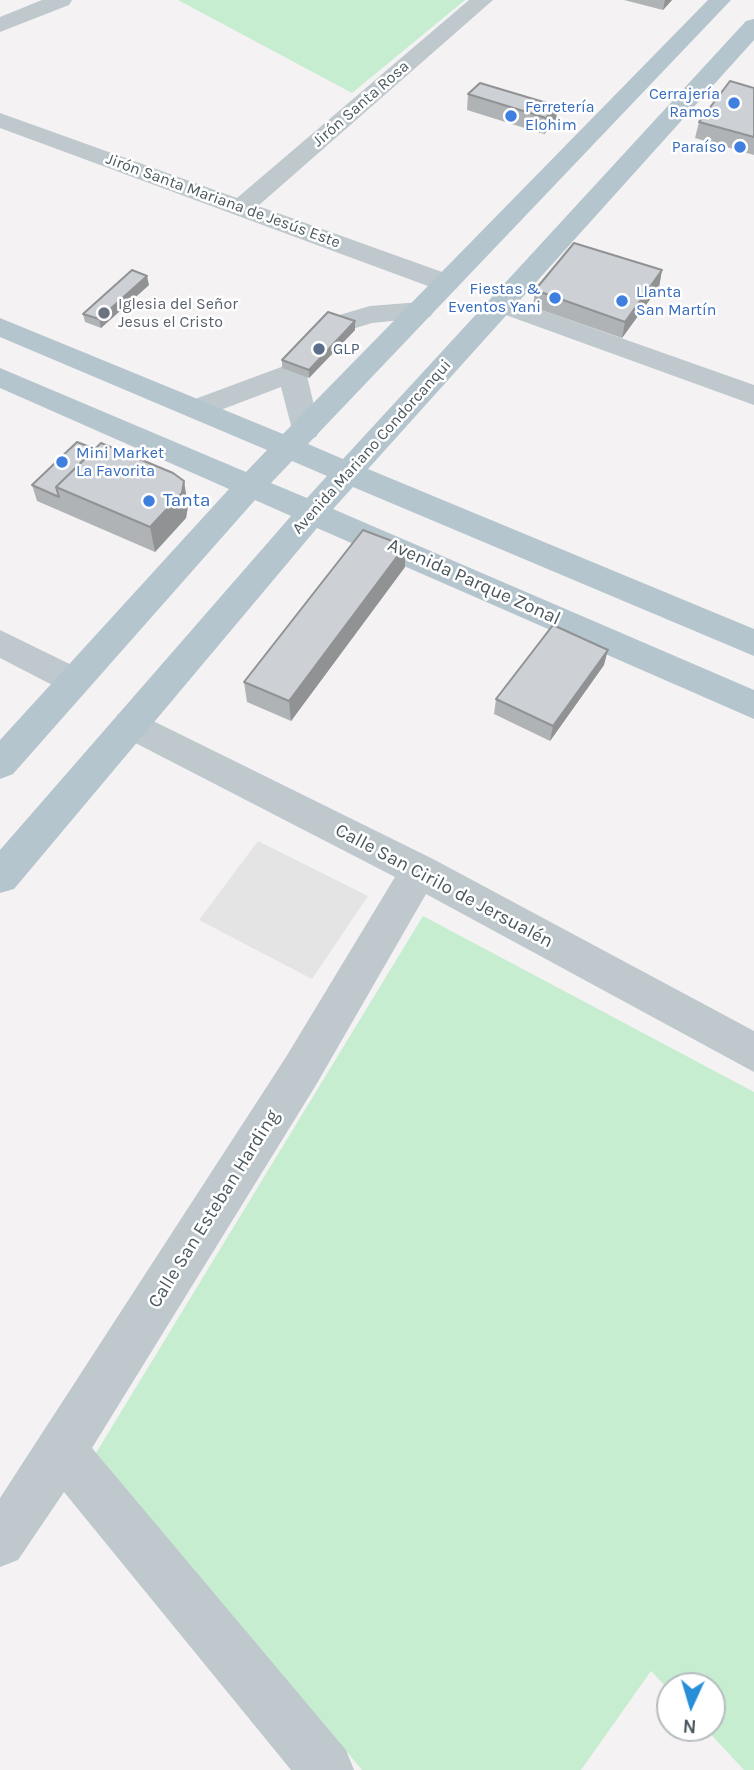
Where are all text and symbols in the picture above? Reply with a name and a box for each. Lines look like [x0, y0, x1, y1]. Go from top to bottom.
street label: Jirón Santa Rosa [309, 57, 413, 151]
place label: Cerrajería Ramos [649, 84, 720, 122]
marker: Cerrajería Ramos [726, 95, 742, 111]
place label: Ferretería Elohim [525, 97, 595, 135]
marker: Ferretería Elohim [503, 108, 519, 124]
place label: Paraíso [672, 137, 726, 157]
marker: Paraíso [732, 139, 748, 155]
street label: Jirón Santa Mariana de Jesús Este [103, 150, 343, 252]
place label: Fiestas & Eventos Yani [448, 279, 541, 317]
place label: Llanta San Martín [636, 282, 717, 320]
marker: Fiestas & Eventos Yani [547, 290, 563, 306]
marker: Llanta San Martín [614, 293, 630, 309]
place label: Iglesia del Señor Jesus el Cristo [118, 294, 238, 332]
marker: Iglesia del Señor Jesus el Cristo [96, 305, 112, 321]
place label: GLP [333, 339, 360, 359]
marker: GLP [311, 341, 327, 357]
street label: Avenida Mariano Condorcanqui [288, 356, 456, 538]
place label: Mini Market La Favorita [76, 443, 164, 481]
marker: Mini Market La Favorita [54, 454, 70, 470]
place label: Tanta [163, 490, 210, 512]
marker: Tanta [141, 493, 157, 509]
street label: Avenida Parque Zonal [384, 534, 564, 630]
street label: Calle San Cirilo de Jersualén [331, 819, 557, 953]
street label: Calle San Esteban Harding [144, 1106, 284, 1312]
north arrow [656, 1672, 726, 1742]
text: N [682, 1715, 697, 1737]

